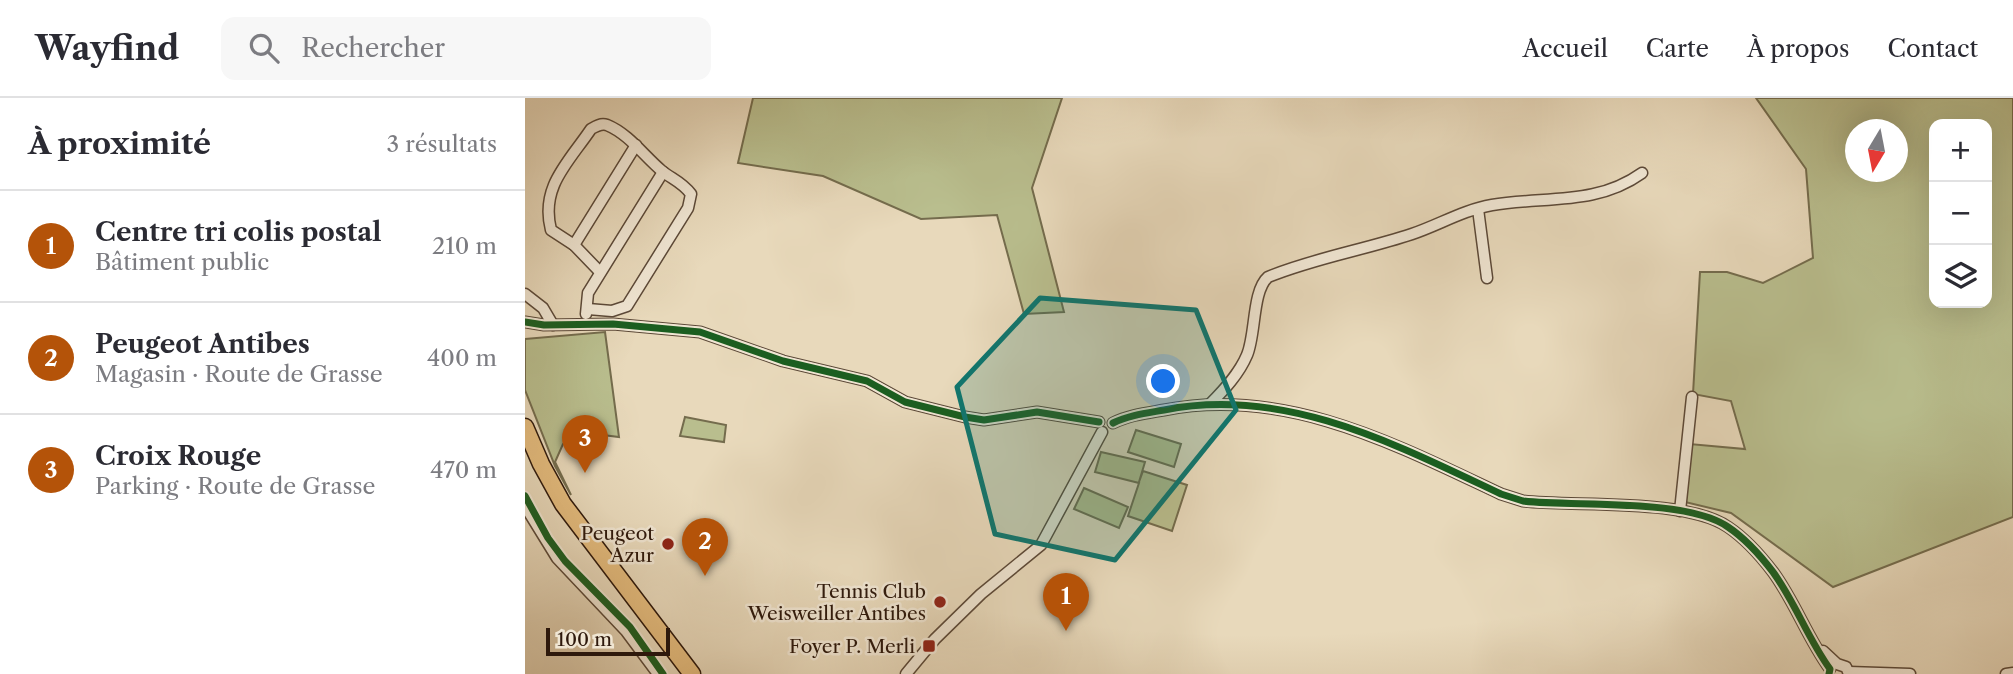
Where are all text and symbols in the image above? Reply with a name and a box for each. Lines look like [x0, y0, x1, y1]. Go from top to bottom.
search box [221, 17, 711, 80]
text: Wayfind [35, 28, 179, 69]
icon: search [245, 29, 283, 67]
text: Rechercher [301, 32, 445, 64]
text: Accueil [1523, 34, 1608, 63]
text: Carte [1646, 34, 1709, 63]
text: À propos [1747, 34, 1850, 63]
text: Contact [1888, 34, 1978, 63]
north arrow [1845, 119, 1908, 182]
map controls [1929, 119, 1992, 308]
button: + [1929, 119, 1992, 182]
text: À proximité [28, 125, 211, 162]
text: 3 résultats [387, 130, 497, 158]
button: − [1929, 182, 1992, 245]
text: Centre tri colis postal [95, 216, 381, 248]
text: 1 [46, 232, 56, 260]
text: 210 m [432, 232, 497, 260]
button: layers [1929, 245, 1992, 308]
text: Bâtiment public [95, 248, 269, 276]
text: Peugeot Antibes [95, 328, 310, 360]
text: 2 [44, 344, 58, 372]
text: 400 m [427, 344, 497, 372]
text: Magasin · Route de Grasse [95, 360, 383, 388]
your location [1146, 364, 1180, 398]
pin: 3 [562, 415, 608, 473]
text: Croix Rouge [95, 440, 261, 472]
text: 3 [45, 456, 58, 484]
text: 470 m [430, 456, 497, 484]
text: Parking · Route de Grasse [95, 472, 375, 500]
pin: 2 [682, 518, 728, 576]
place label: Peugeot Azur [581, 522, 654, 567]
marker: Peugeot Azur [660, 536, 676, 552]
pin: 1 [1043, 573, 1089, 631]
place label: Tennis Club Weisweiller Antibes [747, 580, 926, 625]
marker: Tennis Club Weisweiller Antibes [932, 594, 948, 610]
scale bar [546, 625, 670, 657]
text: 100 m [557, 628, 612, 651]
place label: Foyer P. Merli [789, 635, 915, 658]
marker: Foyer P. Merli [921, 638, 937, 654]

